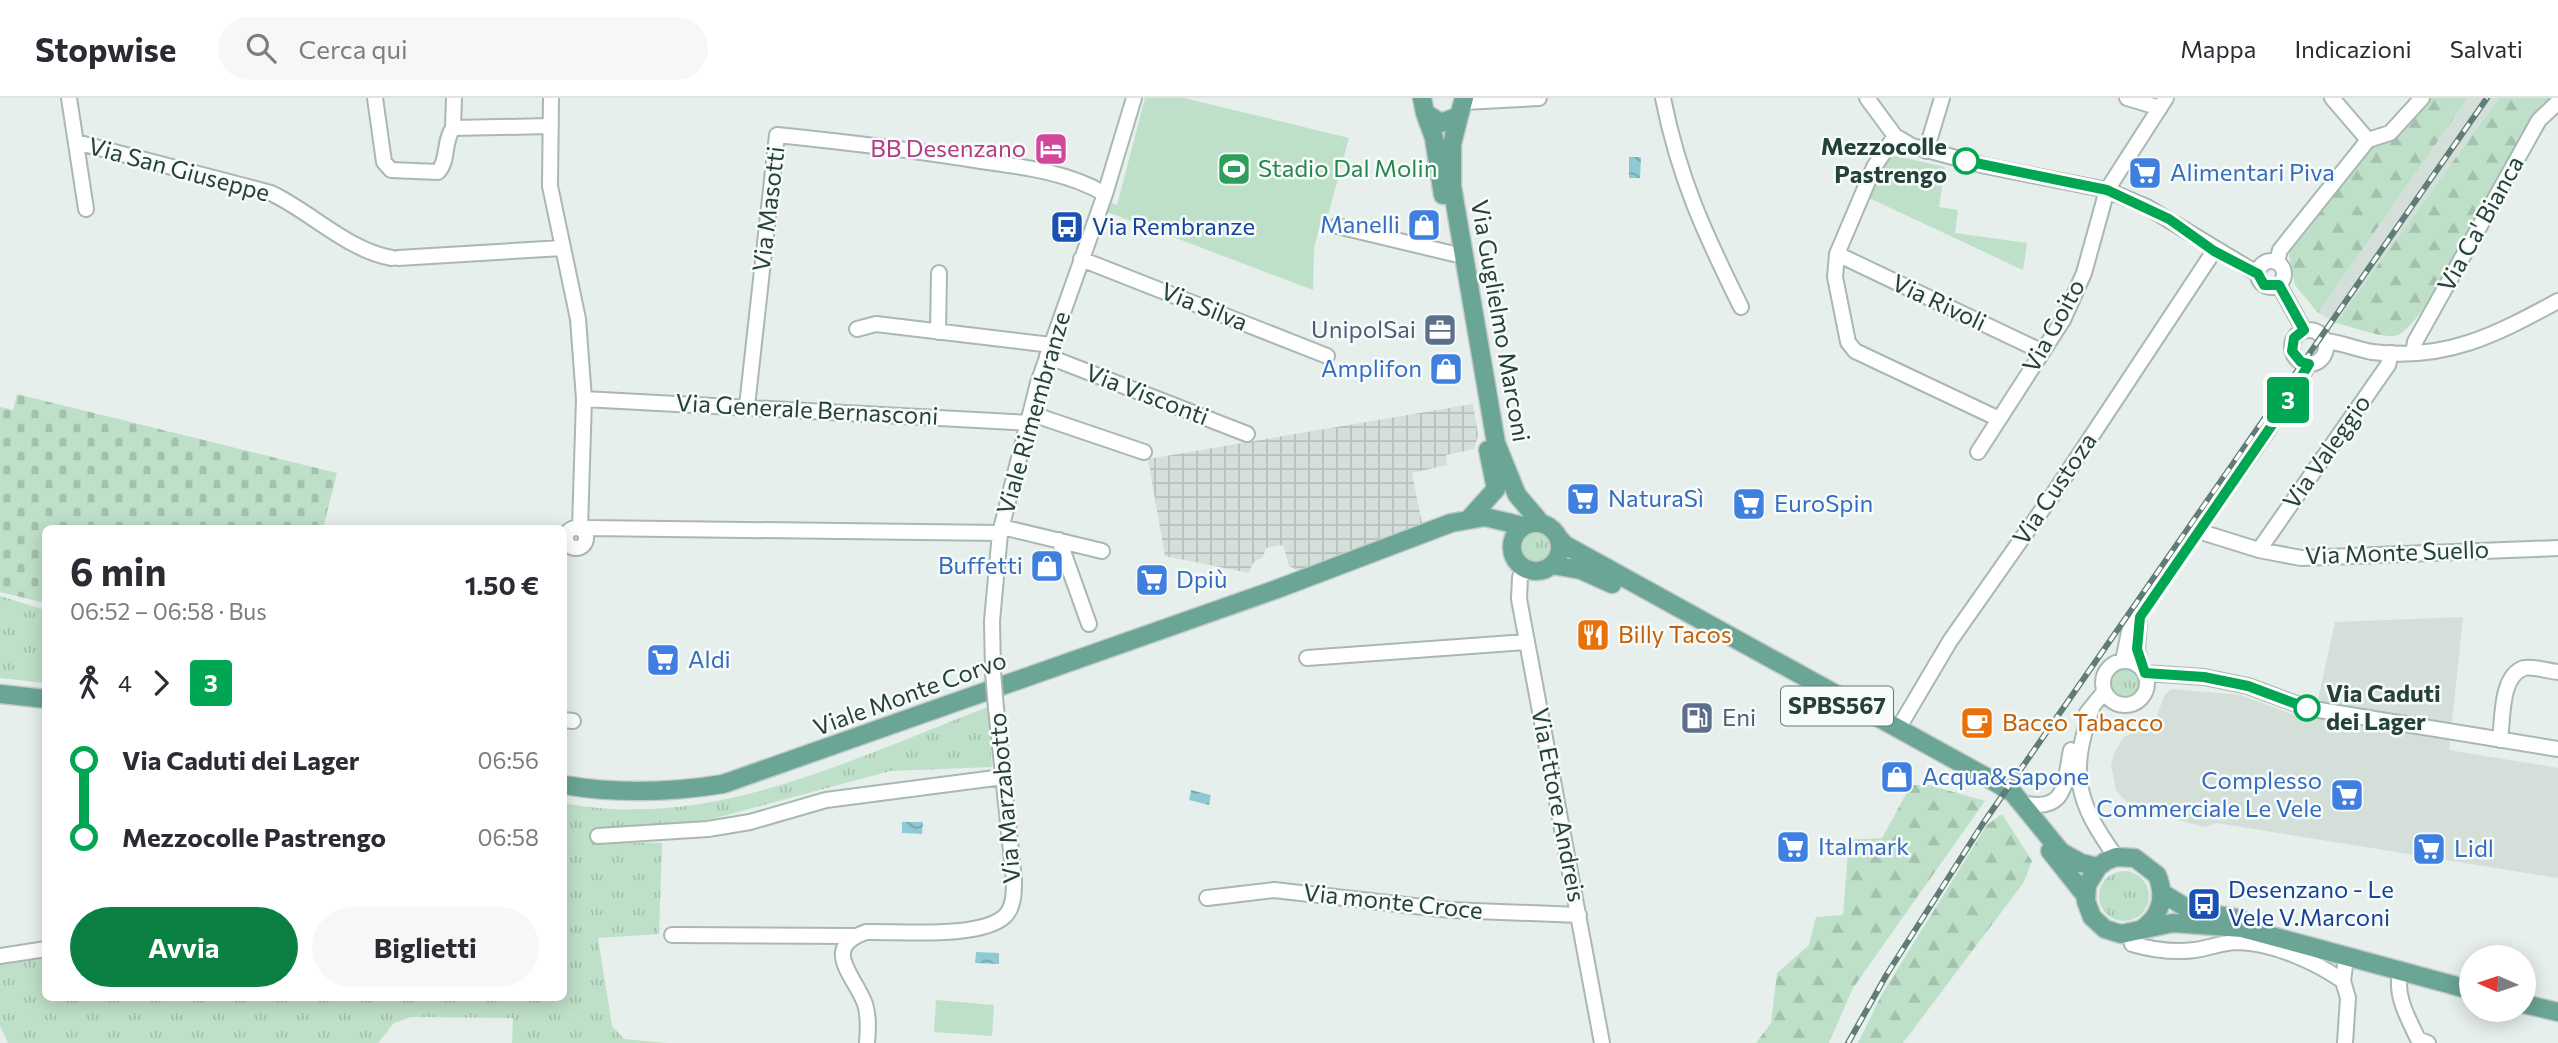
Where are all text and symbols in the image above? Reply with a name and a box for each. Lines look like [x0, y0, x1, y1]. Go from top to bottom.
search box [218, 17, 708, 80]
text: Stopwise [35, 28, 176, 69]
icon: search [242, 29, 280, 67]
text: Cerca qui [298, 33, 408, 64]
text: Mappa [2180, 34, 2256, 63]
text: Indicazioni [2294, 34, 2412, 63]
text: Salvati [2450, 34, 2523, 63]
street label: Via San Giuseppe [86, 130, 273, 207]
hotel icon: BB Desenzano [1032, 130, 1070, 168]
place label: Mezzocolle Pastrengo [1821, 131, 1947, 188]
place label: BB Desenzano [870, 133, 1026, 162]
street label: Via Masotti [745, 145, 790, 273]
marker: Mezzocolle Pastrengo [1953, 148, 1979, 174]
sports icon: Stadio Dal Molin [1215, 150, 1253, 188]
street label: Via Ca' Bianca [2430, 150, 2529, 296]
place label: Stadio Dal Molin [1258, 153, 1437, 182]
supermarket icon: Alimentari Piva [2126, 154, 2164, 192]
place label: Alimentari Piva [2170, 157, 2335, 186]
street label: Via Guglielmo Marconi [1466, 197, 1537, 444]
shop icon: Manelli [1405, 206, 1443, 244]
bus stop icon: Via Rembranze [1048, 208, 1086, 246]
place label: Manelli [1320, 209, 1400, 238]
place label: Via Rembranze [1092, 211, 1255, 240]
street label: Via Rivoli [1888, 267, 1991, 336]
street label: Via Goito [2015, 274, 2090, 377]
street label: Via Silva [1157, 275, 1252, 336]
street label: Viale Rimembranze [990, 308, 1075, 517]
office icon: UnipolSai [1421, 311, 1459, 349]
place label: UnipolSai [1311, 314, 1416, 343]
shop icon: Amplifon [1427, 350, 1465, 388]
place label: Amplifon [1321, 353, 1422, 382]
street label: Via Visconti [1082, 357, 1213, 430]
line badge: 3 [2265, 377, 2311, 423]
text: 3 [2281, 385, 2295, 414]
street label: Via Generale Bernasconi [675, 387, 939, 430]
street label: Via Valeggio [2276, 388, 2376, 514]
street label: Via Custoza [2006, 427, 2102, 550]
supermarket icon: NaturaSì [1564, 480, 1602, 518]
place label: NaturaSì [1608, 483, 1704, 512]
supermarket icon: EuroSpin [1730, 485, 1768, 523]
place label: EuroSpin [1774, 488, 1873, 517]
street label: Via Monte Suello [2304, 534, 2490, 569]
text: 6 min [70, 547, 166, 594]
shop icon: Buffetti [1028, 547, 1066, 585]
place label: Buffetti [938, 550, 1023, 579]
supermarket icon: Dpiù [1133, 561, 1171, 599]
place label: Dpiù [1176, 564, 1227, 593]
text: 1.50 € [465, 569, 539, 600]
text: 06:52 – 06:58 · Bus [70, 597, 267, 625]
restaurant icon: Billy Tacos [1574, 616, 1612, 654]
place label: Billy Tacos [1618, 619, 1732, 648]
supermarket icon: Aldi [644, 641, 682, 679]
place label: Aldi [688, 644, 731, 673]
street label: Viale Monte Corvo [809, 644, 1010, 741]
icon: walk [70, 664, 108, 702]
icon: forward [142, 664, 180, 702]
text: 3 [204, 668, 218, 697]
text: 4 [118, 669, 132, 697]
place label: Via Caduti dei Lager [2326, 678, 2441, 735]
road number: SPBS567 [1781, 686, 1893, 726]
marker: Via Caduti dei Lager [2294, 695, 2320, 721]
fuel station icon: Eni [1678, 699, 1716, 737]
place label: Eni [1722, 702, 1756, 731]
cafe icon: Bacco Tabacco [1958, 704, 1996, 742]
street label: Via Ettore Andreis [1526, 705, 1593, 904]
place label: Bacco Tabacco [2002, 707, 2163, 736]
street label: Via Marzabotto [982, 712, 1025, 885]
text: Via Caduti dei Lager [122, 744, 359, 775]
text: 06:56 [477, 746, 539, 774]
shop icon: Acqua&Sapone [1878, 758, 1916, 796]
place label: Acqua&Sapone [1922, 761, 2089, 790]
place label: Complesso Commerciale Le Vele [2096, 765, 2322, 822]
supermarket icon: Complesso Commerciale Le Vele [2328, 776, 2366, 814]
text: Mezzocolle Pastrengo [122, 821, 386, 852]
text: 06:58 [477, 823, 539, 851]
supermarket icon: Italmark [1774, 828, 1812, 866]
supermarket icon: Lidl [2410, 830, 2448, 868]
place label: Italmark [1818, 831, 1909, 860]
place label: Lidl [2454, 833, 2494, 862]
place label: Desenzano - Le Vele V.Marconi [2228, 874, 2394, 931]
street label: Via monte Croce [1302, 877, 1484, 924]
bus stop icon: Desenzano - Le Vele V.Marconi [2185, 885, 2223, 923]
button: Avvia [70, 907, 298, 987]
button: Biglietti [312, 907, 539, 987]
north arrow [2459, 945, 2536, 1022]
map controls [2459, 945, 2536, 1022]

